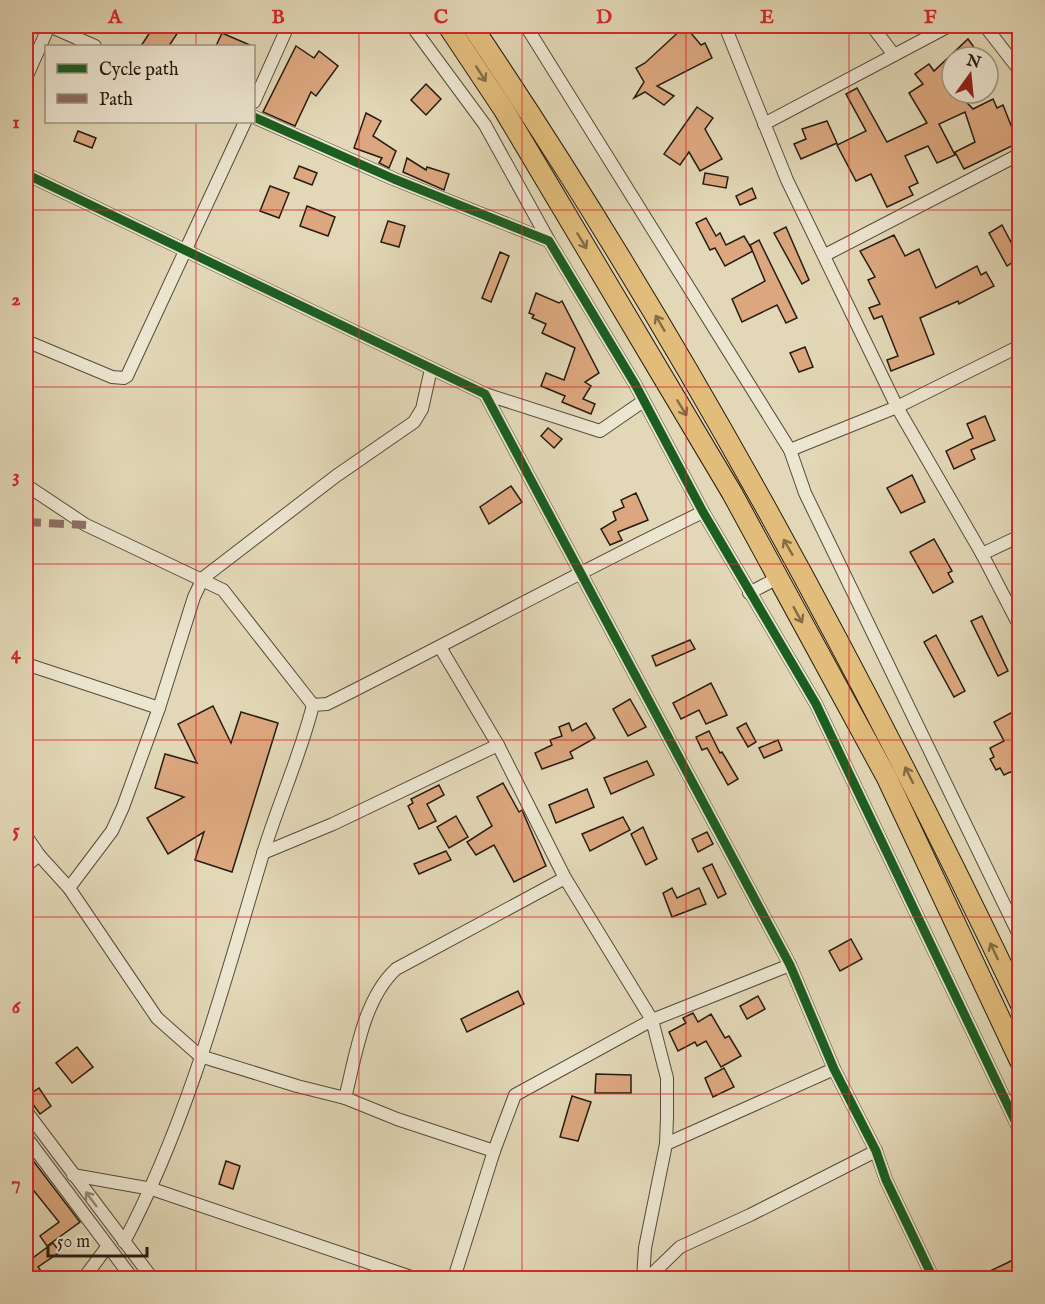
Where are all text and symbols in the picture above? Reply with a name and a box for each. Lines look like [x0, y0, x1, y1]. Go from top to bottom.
text: A [107, 5, 123, 30]
text: B [271, 5, 285, 30]
text: C [434, 5, 448, 30]
text: D [596, 5, 612, 30]
text: E [760, 5, 774, 30]
text: F [924, 5, 937, 30]
legend [45, 45, 255, 123]
north arrow [940, 45, 1000, 105]
text: N [963, 51, 983, 74]
text: Cycle path [99, 59, 179, 82]
one-way arrow [474, 66, 487, 83]
text: Path [99, 89, 133, 112]
text: 1 [12, 110, 20, 135]
one-way arrow [577, 232, 589, 249]
text: 2 [11, 287, 21, 312]
one-way arrow [654, 315, 666, 332]
one-way arrow [676, 399, 688, 416]
text: 3 [12, 464, 20, 489]
one-way arrow [782, 539, 794, 556]
one-way arrow [793, 605, 804, 623]
text: 4 [11, 641, 22, 666]
one-way arrow [903, 767, 914, 785]
text: 5 [12, 818, 20, 843]
one-way arrow [988, 942, 1000, 960]
text: 6 [12, 995, 22, 1020]
text: 7 [11, 1171, 21, 1196]
one-way arrow [85, 1191, 98, 1207]
scale bar [48, 1220, 147, 1258]
text: 50 m [57, 1231, 90, 1254]

